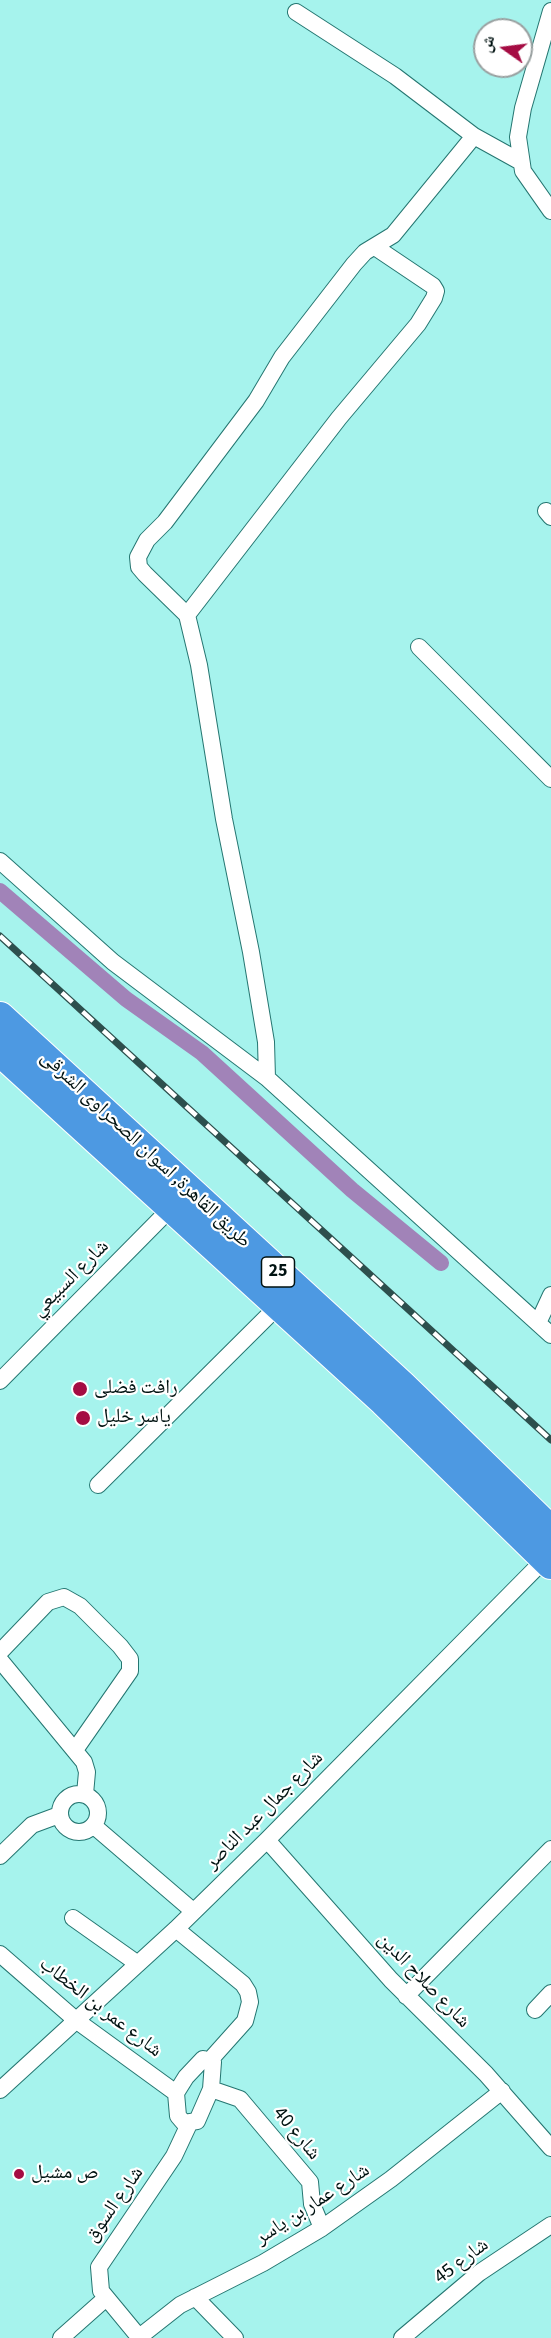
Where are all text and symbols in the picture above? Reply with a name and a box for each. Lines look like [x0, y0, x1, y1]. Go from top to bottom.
north arrow [473, 18, 533, 78]
text: ش [475, 33, 500, 55]
street label: طريق القاهرة, اسوان الصحراوى الشرقى [35, 1046, 255, 1254]
street label: شارع السبيعي [27, 1235, 115, 1323]
road number: 25 [262, 1257, 294, 1287]
place label: رافت فضلى [94, 1377, 178, 1401]
marker: رافت فضلى [71, 1380, 89, 1398]
place label: ياسر خليل [97, 1406, 171, 1430]
marker: ياسر خليل [74, 1409, 92, 1427]
street label: شارع جمال عبد الناصر [201, 1747, 329, 1875]
street label: شارع صلاح الدين [371, 1928, 475, 2034]
street label: شارع عمر بن الخطاب [34, 1953, 166, 2063]
street label: شارع 40 [267, 2103, 325, 2165]
street label: شارع عمار بن ياسر [251, 2159, 375, 2251]
place label: ص مشيل [31, 2162, 98, 2186]
street label: شارع السوق [80, 2163, 150, 2247]
marker: ص مشيل [12, 2167, 26, 2181]
street label: شارع 45 [430, 2234, 494, 2290]

